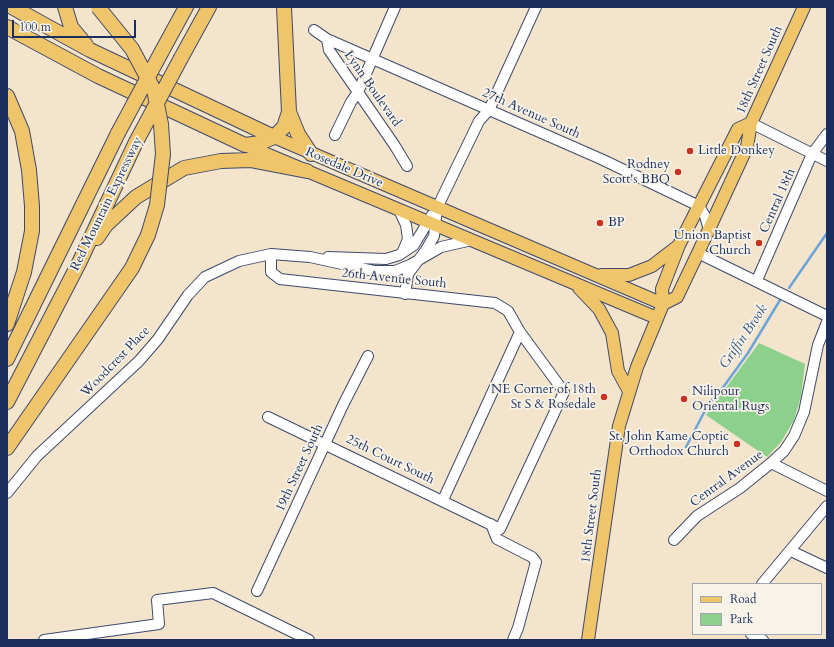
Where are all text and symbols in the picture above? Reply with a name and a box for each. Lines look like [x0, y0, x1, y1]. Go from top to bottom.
scale bar [14, 12, 138, 38]
text: 100 m [19, 19, 51, 35]
street label: 18th Street South [734, 24, 786, 116]
street label: Lynn Boulevard [340, 48, 404, 130]
street label: 27th Avenue South [480, 85, 582, 143]
street label: Red Mountain Expressway [68, 135, 146, 273]
place label: Little Donkey [698, 143, 775, 159]
street label: Rosedale Drive [303, 145, 385, 191]
marker: Little Donkey [685, 146, 695, 156]
place label: Rodney Scott's BBQ [603, 157, 670, 188]
street label: Central 18th [757, 166, 799, 236]
marker: Rodney Scott's BBQ [673, 167, 683, 177]
place label: BP [608, 215, 625, 231]
marker: BP [595, 218, 605, 228]
place label: Union Baptist Church [674, 228, 751, 259]
marker: Union Baptist Church [754, 238, 764, 248]
street label: 26th Avenue South [341, 266, 447, 292]
water label: Griffin Brook [716, 302, 772, 372]
street label: Woodcrest Place [78, 323, 154, 401]
place label: NE Corner of 18th St S & Rosedale [491, 382, 596, 413]
place label: Nilipour Oriental Rugs [692, 384, 769, 415]
marker: NE Corner of 18th St S & Rosedale [599, 392, 609, 402]
marker: Nilipour Oriental Rugs [679, 394, 689, 404]
street label: 19th Street South [273, 422, 327, 514]
place label: St. John Kame Coptic Orthodox Church [609, 429, 729, 460]
street label: 25th Court South [343, 432, 437, 488]
marker: St. John Kame Coptic Orthodox Church [732, 439, 742, 449]
street label: Central Avenue [687, 447, 767, 511]
street label: 18th Street South [578, 468, 606, 564]
legend [692, 583, 822, 635]
text: Road [730, 591, 756, 607]
text: Park [730, 611, 753, 627]

